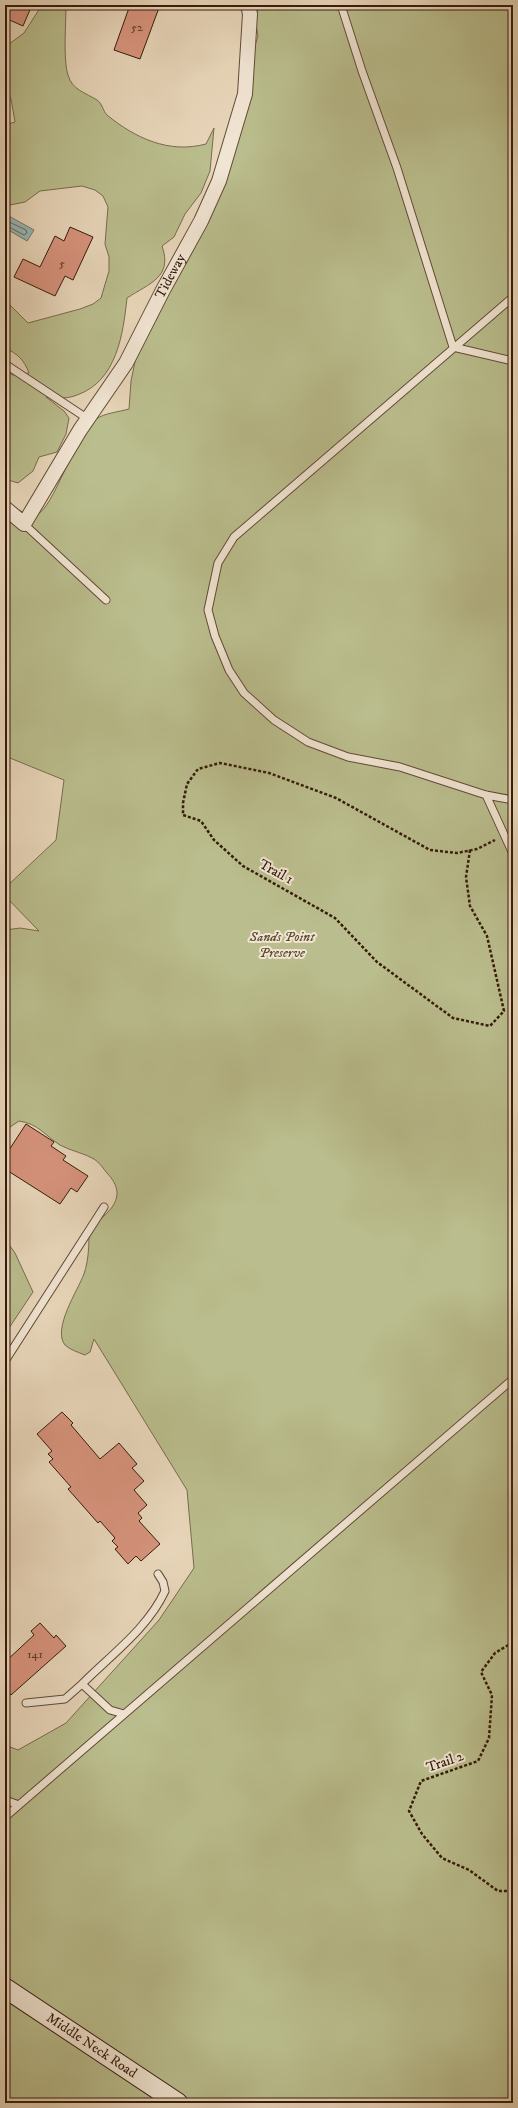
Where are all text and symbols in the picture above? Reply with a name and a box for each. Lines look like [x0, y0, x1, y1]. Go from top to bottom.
house number: 52 [131, 20, 143, 35]
street label: Tideway [151, 250, 190, 302]
house number: 5 [59, 256, 65, 271]
street label: Trail 1 [256, 855, 296, 889]
park label: Sands Point Preserve [249, 928, 316, 962]
house number: 141 [27, 1647, 43, 1662]
street label: Trail 2 [424, 1747, 466, 1777]
street label: Middle Neck Road [43, 2009, 140, 2082]

